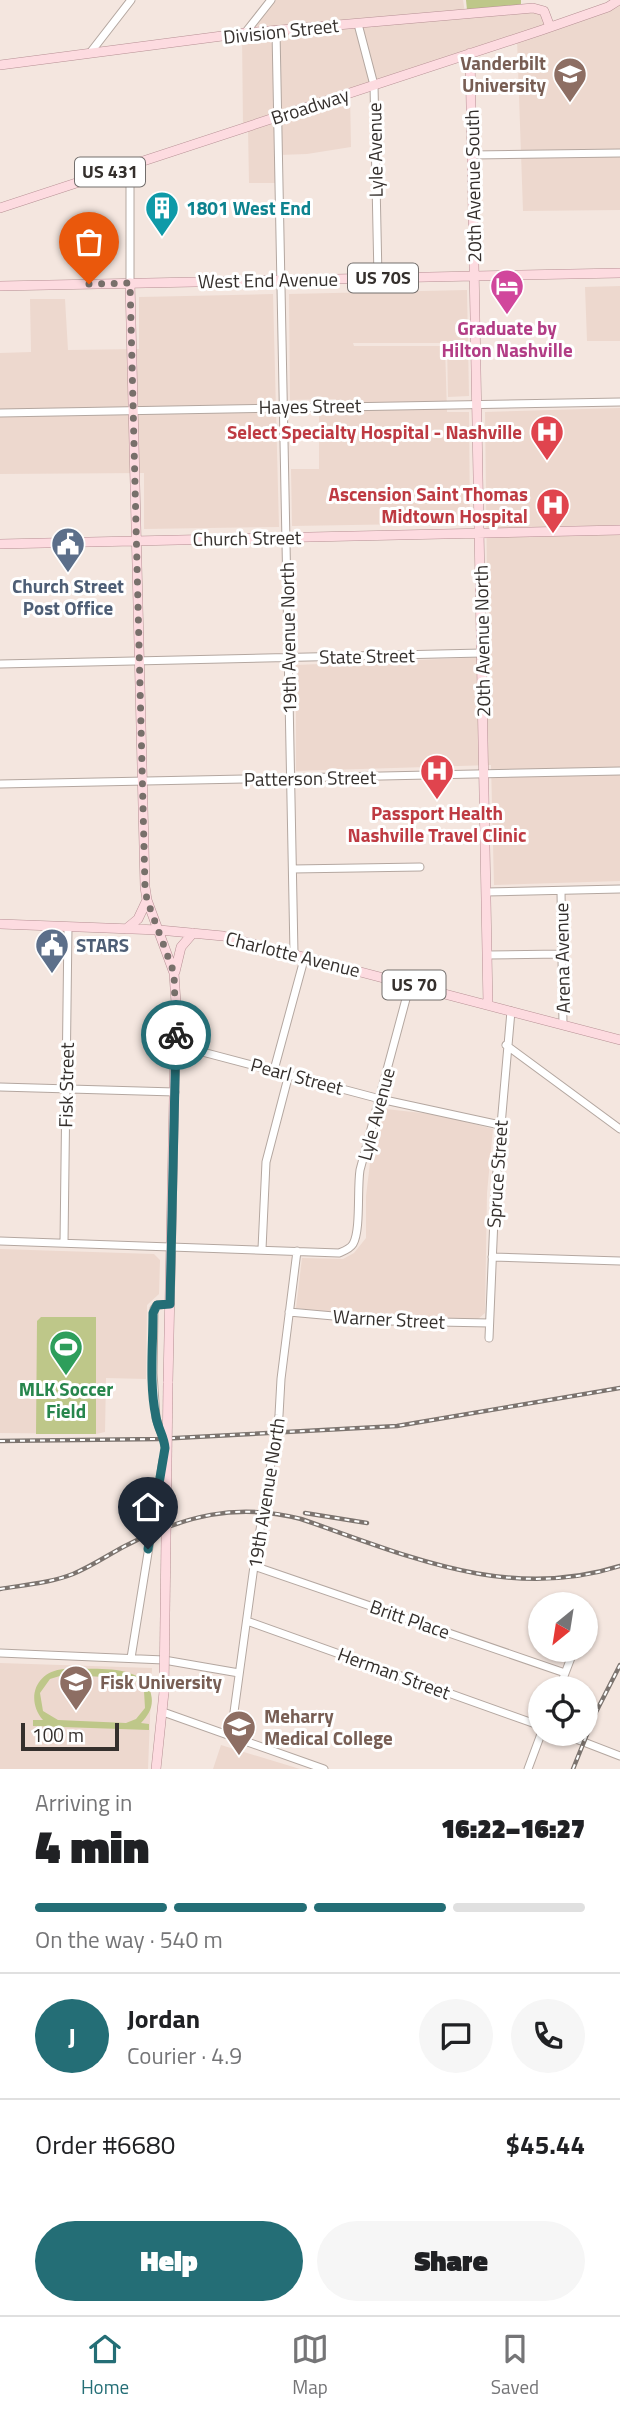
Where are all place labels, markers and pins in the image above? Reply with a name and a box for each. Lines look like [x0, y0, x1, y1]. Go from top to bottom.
place label: Vanderbilt University [460, 48, 546, 99]
school or university icon: Vanderbilt University [551, 55, 589, 104]
building icon: 1801 West End [143, 189, 181, 238]
place label: 1801 West End [186, 193, 311, 222]
pin [59, 212, 119, 284]
hotel icon: Graduate by Hilton Nashville [488, 267, 526, 316]
place label: Graduate by Hilton Nashville [441, 313, 573, 364]
hospital icon: Select Specialty Hospital - Nashville [528, 413, 566, 462]
place label: Select Specialty Hospital - Nashville [227, 417, 522, 446]
place label: Ascension Saint Thomas Midtown Hospital [329, 479, 528, 530]
hospital icon: Ascension Saint Thomas Midtown Hospital [534, 486, 572, 535]
public building icon: Church Street Post Office [49, 525, 87, 574]
place label: Church Street Post Office [12, 571, 124, 622]
hospital icon: Passport Health Nashville Travel Clinic [418, 752, 456, 801]
place label: Passport Health Nashville Travel Clinic [348, 798, 527, 849]
public building icon: STARS [33, 926, 71, 975]
place label: STARS [76, 930, 129, 959]
sports icon: MLK Soccer Field [47, 1328, 85, 1377]
place label: MLK Soccer Field [19, 1374, 113, 1425]
pin [118, 1477, 178, 1549]
school or university icon: Fisk University [57, 1663, 95, 1712]
place label: Fisk University [100, 1667, 223, 1696]
place label: Meharry Medical College [264, 1701, 393, 1752]
school or university icon: Meharry Medical College [220, 1708, 258, 1757]

